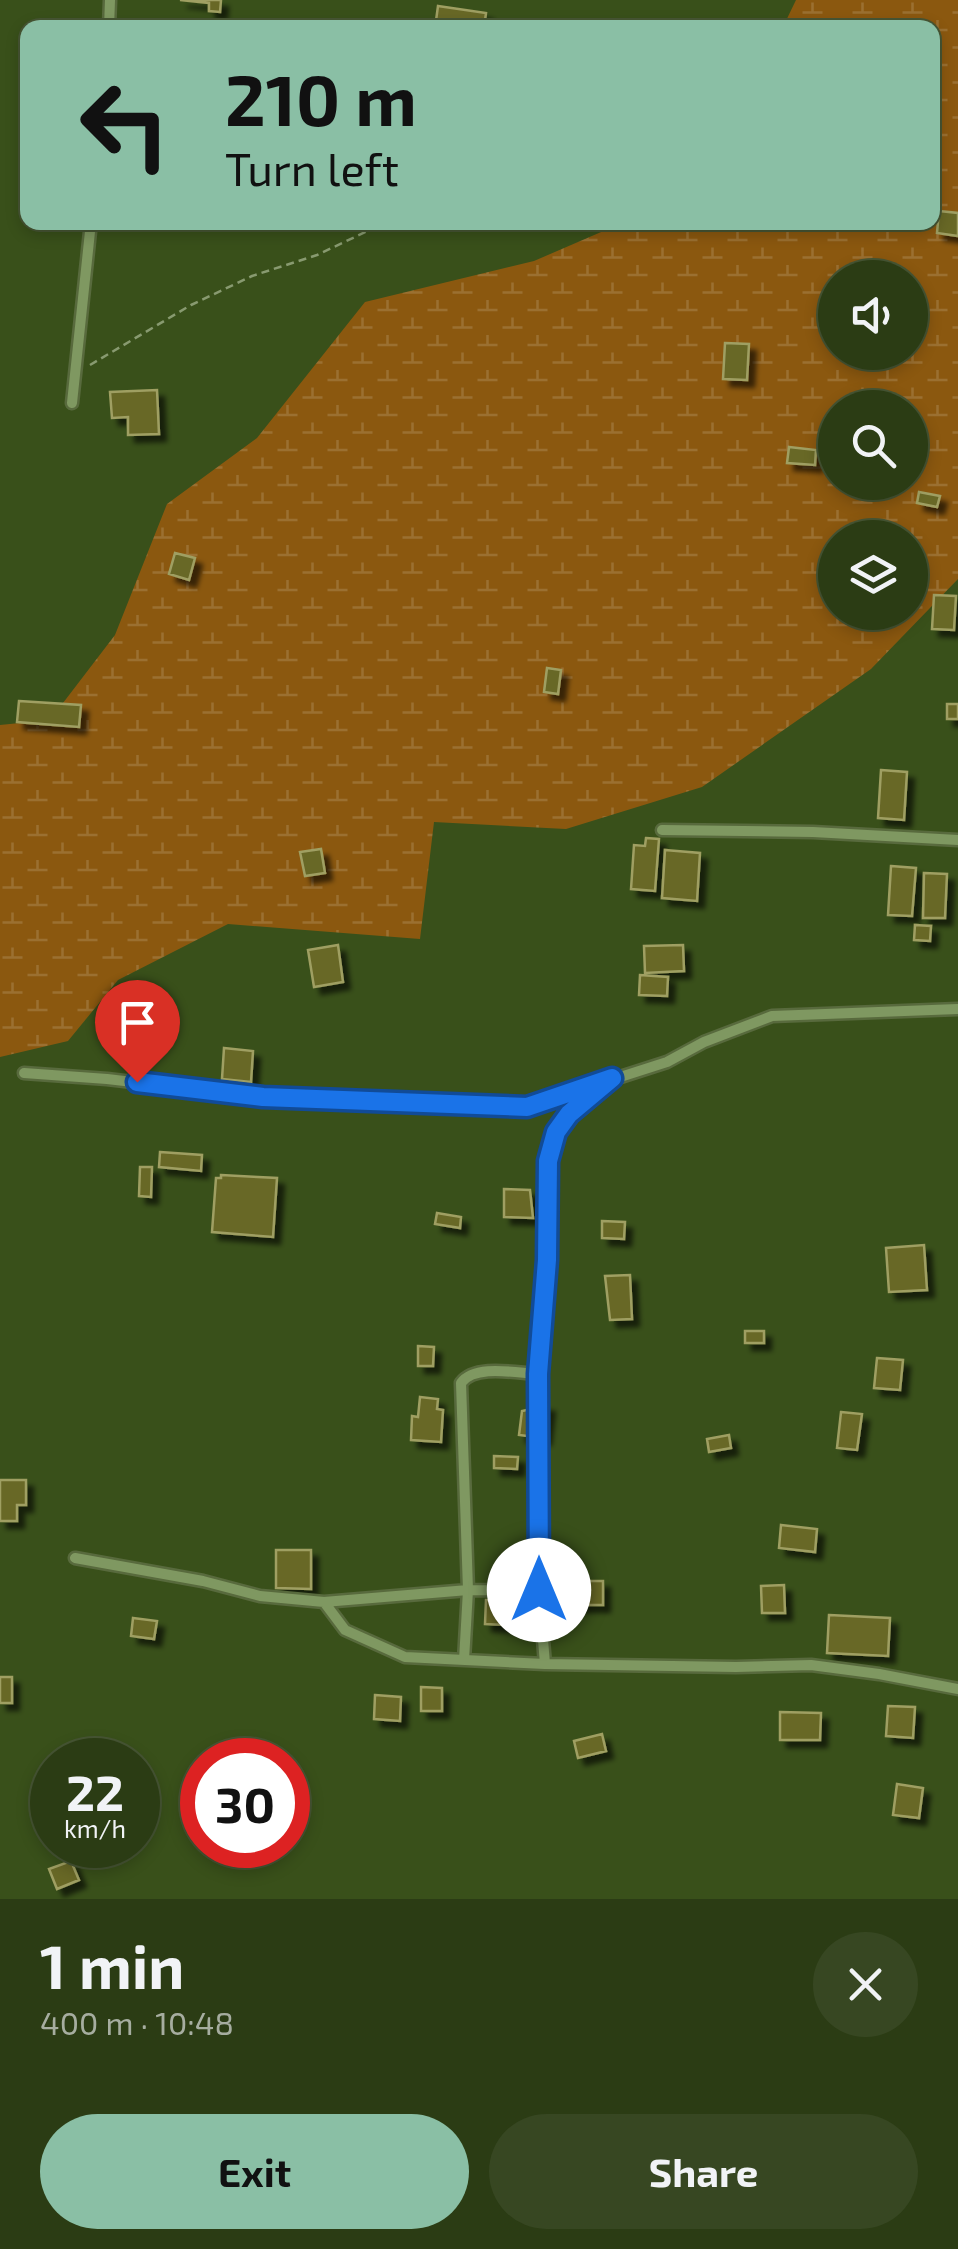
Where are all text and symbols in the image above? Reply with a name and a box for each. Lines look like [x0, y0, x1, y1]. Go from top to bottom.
text: 210 m [225, 56, 417, 140]
icon: left [60, 60, 190, 190]
text: Turn left [225, 141, 399, 195]
map controls [818, 260, 928, 630]
button: sound [818, 260, 928, 370]
button: search [818, 390, 928, 500]
button: layers [818, 520, 928, 630]
pin [95, 980, 180, 1083]
icon: arrive [110, 995, 165, 1050]
position arrow [487, 1538, 591, 1642]
speed limit sign: 30 [180, 1738, 310, 1868]
text: 22 [66, 1761, 124, 1821]
text: km/h [64, 1813, 126, 1843]
text: 1 min [40, 1929, 184, 2001]
button: close [813, 1932, 918, 2037]
text: 400 m · 10:48 [40, 2003, 234, 2041]
button: Exit [40, 2114, 469, 2229]
button: Share [489, 2114, 918, 2229]

